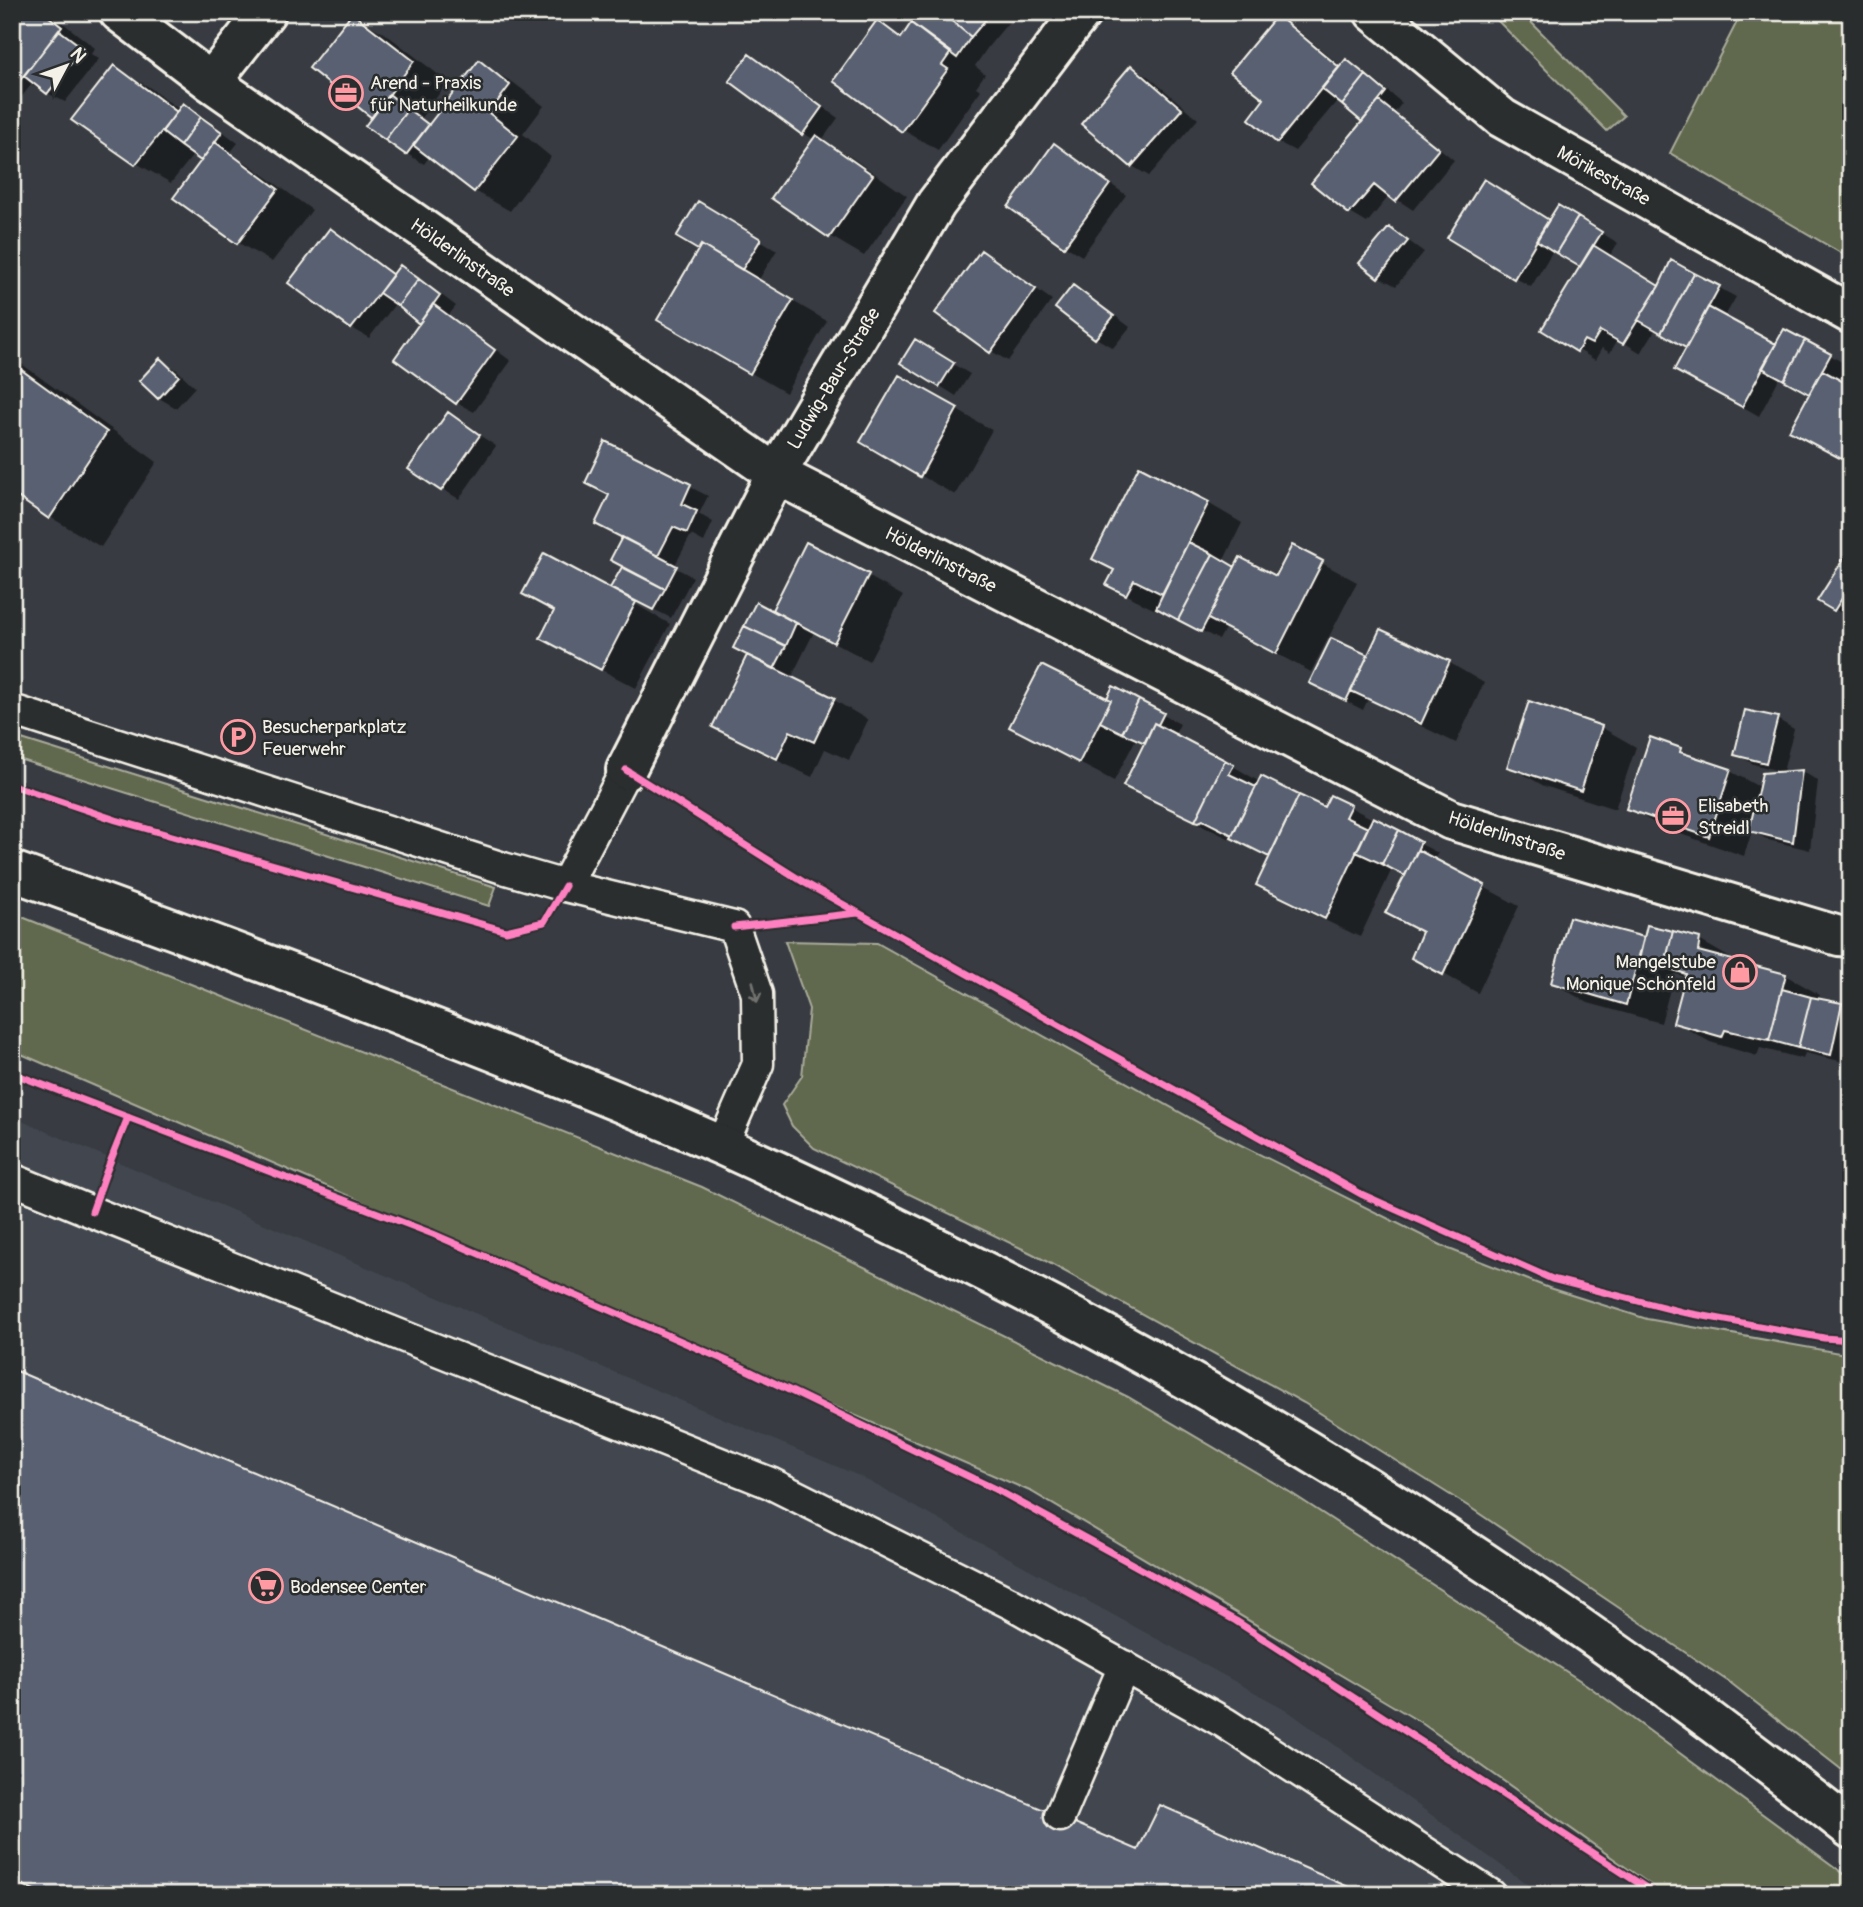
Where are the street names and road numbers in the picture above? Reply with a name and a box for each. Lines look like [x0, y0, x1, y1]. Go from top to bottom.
street label: Mörikestraße [1553, 140, 1655, 212]
street label: Hölderlinstraße [406, 213, 520, 303]
street label: Ludwig-Baur-Straße [782, 303, 886, 454]
street label: Hölderlinstraße [881, 521, 1001, 599]
street label: Hölderlinstraße [1445, 806, 1569, 866]

